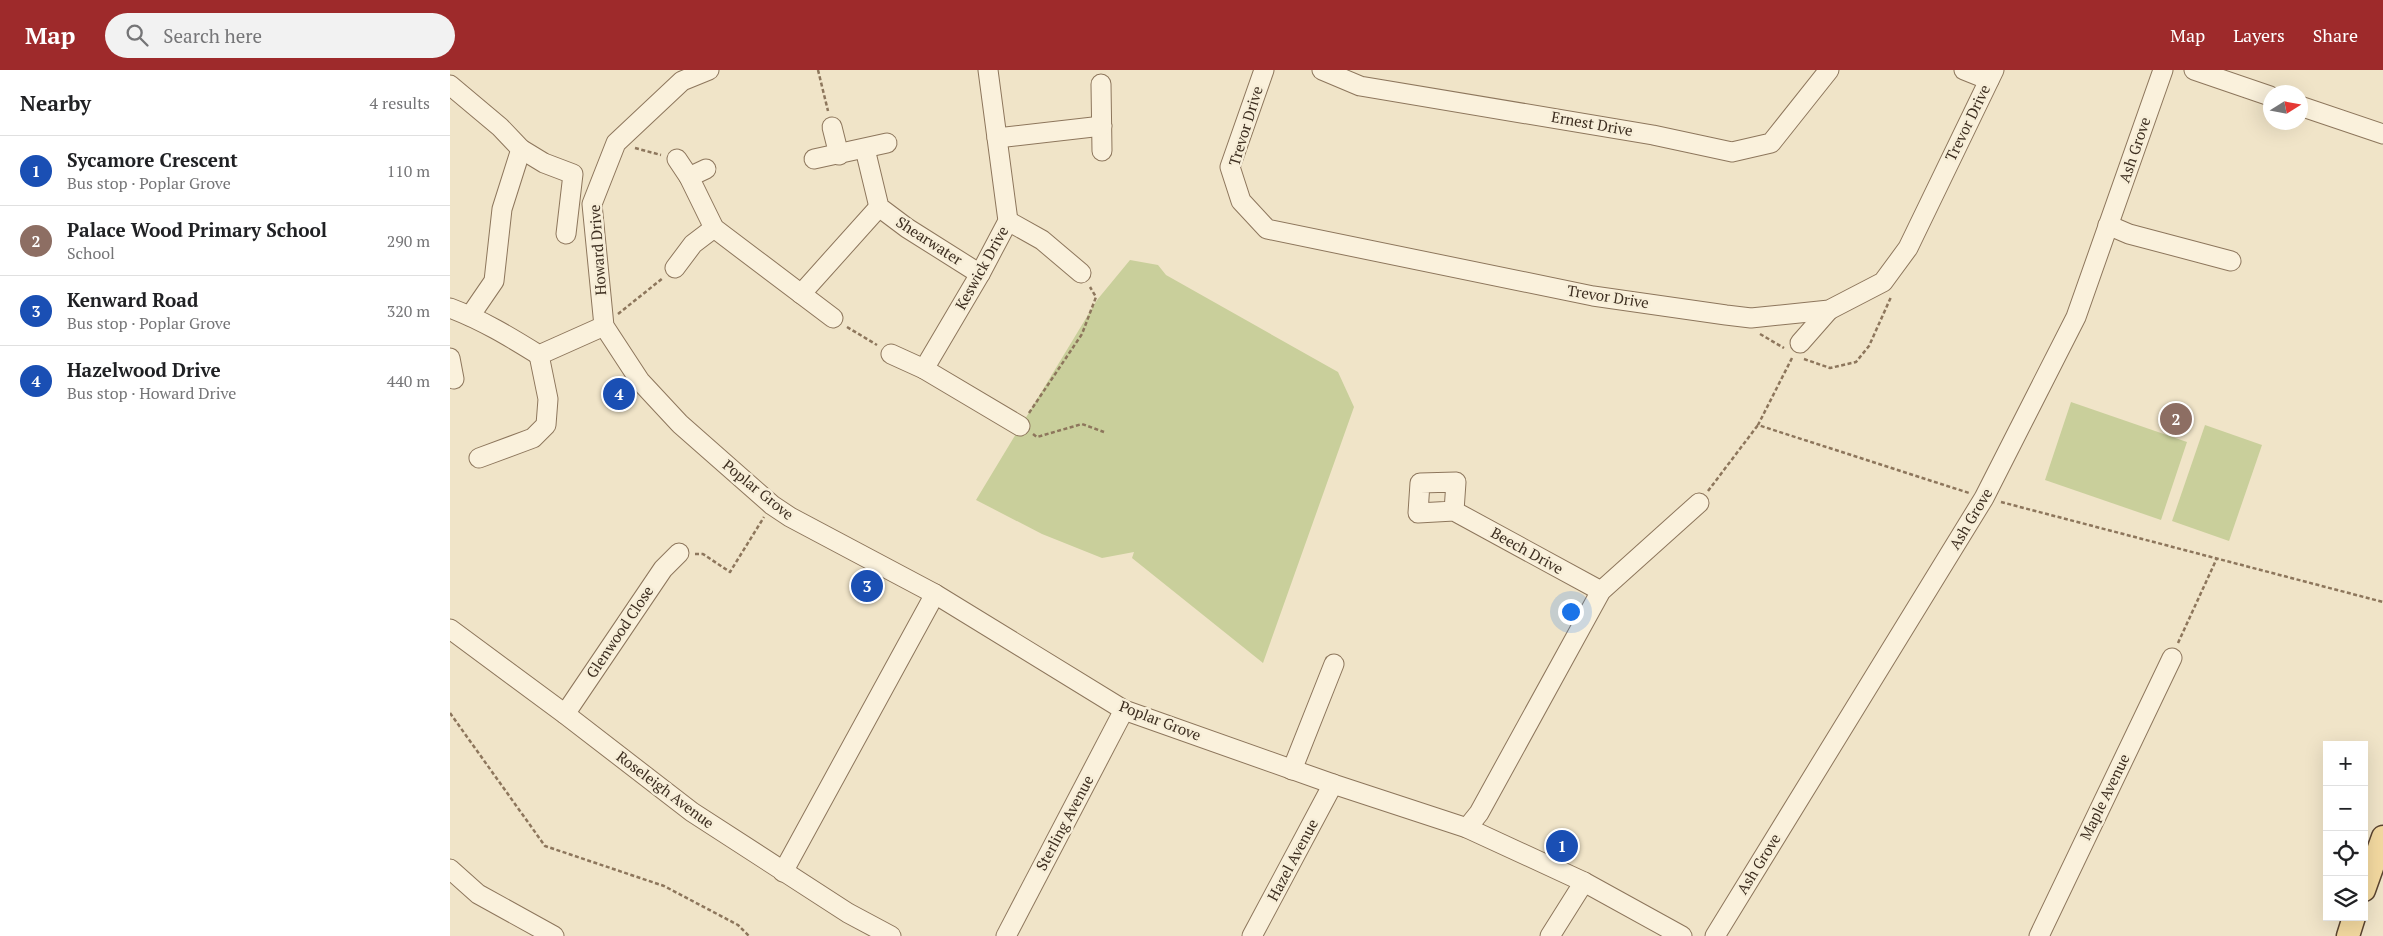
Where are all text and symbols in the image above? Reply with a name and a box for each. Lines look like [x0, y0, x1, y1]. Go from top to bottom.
search box [105, 13, 455, 58]
text: Map [25, 19, 75, 51]
icon: search [123, 21, 151, 49]
text: Search here [163, 23, 262, 48]
text: Map [2170, 23, 2205, 47]
text: Layers [2233, 23, 2285, 47]
text: Share [2313, 23, 2358, 47]
street label: Trevor Drive [1940, 81, 1994, 164]
street label: Trevor Drive [1223, 83, 1267, 168]
north arrow [2263, 85, 2308, 130]
text: Nearby [20, 89, 91, 117]
text: 4 results [370, 92, 430, 114]
street label: Ernest Drive [1550, 106, 1635, 140]
street label: Ash Grove [2113, 114, 2155, 185]
text: Sycamore Crescent [67, 147, 238, 172]
text: 1 [31, 160, 41, 182]
text: 110 m [387, 160, 430, 182]
text: Bus stop · Poplar Grove [67, 172, 231, 194]
street label: Howard Drive [584, 204, 610, 296]
street label: Shearwater [893, 211, 967, 269]
text: Palace Wood Primary School [67, 217, 327, 242]
street label: Keswick Drive [950, 222, 1012, 313]
text: 2 [31, 230, 41, 252]
text: 290 m [387, 230, 430, 252]
text: School [67, 242, 115, 264]
street label: Trevor Drive [1566, 280, 1651, 312]
text: Kenward Road [67, 287, 198, 312]
text: 3 [31, 300, 41, 322]
text: 320 m [387, 300, 430, 322]
text: Bus stop · Poplar Grove [67, 312, 231, 334]
text: Hazelwood Drive [67, 357, 221, 382]
text: 4 [31, 370, 41, 392]
text: 440 m [387, 370, 430, 392]
pin: 4 [603, 375, 635, 413]
text: Bus stop · Howard Drive [67, 382, 236, 404]
pin: 2 [2160, 400, 2192, 438]
street label: Poplar Grove [719, 454, 798, 524]
street label: Ash Grove [1944, 484, 1996, 553]
street label: Beech Drive [1488, 522, 1567, 578]
pin: 3 [851, 567, 883, 605]
street label: Glenwood Close [581, 581, 657, 681]
your location [1558, 599, 1584, 625]
street label: Poplar Grove [1117, 695, 1204, 745]
map controls [2323, 741, 2368, 921]
button: + [2323, 741, 2368, 786]
street label: Roseleigh Avenue [613, 746, 718, 833]
street label: Maple Avenue [2075, 750, 2134, 843]
street label: Sterling Avenue [1031, 771, 1098, 874]
button: − [2323, 786, 2368, 831]
street label: Hazel Avenue [1262, 815, 1322, 904]
pin: 1 [1546, 827, 1578, 865]
street label: Ash Grove [1732, 829, 1785, 898]
button: locate [2323, 831, 2368, 876]
button: layers [2323, 876, 2368, 921]

